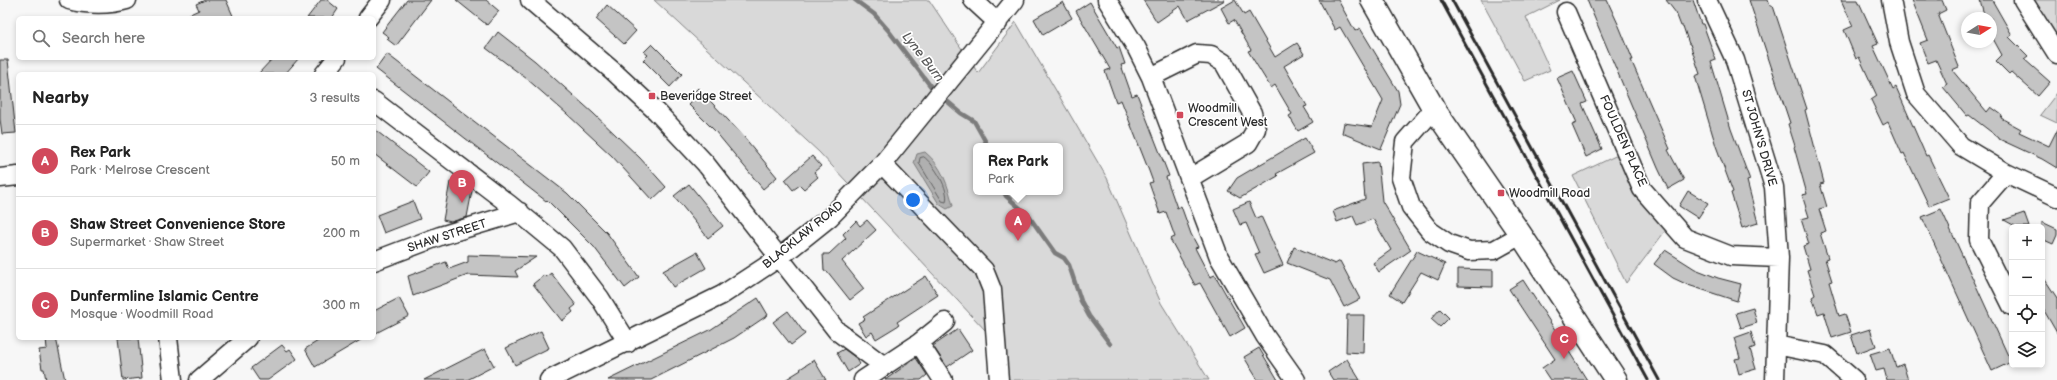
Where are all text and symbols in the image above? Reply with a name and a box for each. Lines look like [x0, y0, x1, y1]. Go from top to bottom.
north arrow [1961, 12, 1997, 48]
search box [16, 16, 376, 60]
icon: search [30, 27, 52, 49]
text: Search here [62, 29, 145, 48]
water label: Lyne Burn [899, 29, 947, 85]
text: Nearby [32, 88, 89, 108]
street label: ST JOHN'S DRIVE [1738, 88, 1780, 188]
place label: Beveridge Street [660, 89, 752, 104]
text: 3 results [309, 90, 360, 106]
marker: Beveridge Street [647, 91, 657, 101]
street label: FOULDEN PLACE [1596, 93, 1650, 189]
place label: Woodmill Crescent West [1188, 101, 1268, 130]
marker: Woodmill Crescent West [1175, 110, 1185, 120]
text: Rex Park [70, 143, 131, 162]
popup [973, 143, 1063, 195]
text: Rex Park [988, 152, 1048, 171]
text: A [41, 153, 49, 169]
text: 50 m [331, 153, 360, 169]
text: Park · Melrose Crescent [70, 162, 210, 178]
pin: B [449, 170, 475, 203]
text: Park [988, 171, 1014, 187]
place label: Woodmill Road [1509, 186, 1590, 201]
marker: Woodmill Road [1496, 188, 1506, 198]
your location [903, 190, 923, 210]
street label: BLACKLAW ROAD [760, 198, 847, 272]
pin: A [1005, 208, 1031, 241]
text: Shaw Street Convenience Store [70, 215, 285, 234]
street label: SHAW STREET [406, 216, 489, 256]
map controls [2009, 224, 2045, 368]
button: + [2009, 224, 2045, 260]
text: B [40, 225, 50, 241]
text: 200 m [323, 225, 360, 241]
text: Supermarket · Shaw Street [70, 234, 224, 250]
button: − [2009, 260, 2045, 296]
text: Dunfermline Islamic Centre [70, 287, 259, 306]
button: locate [2009, 296, 2045, 332]
text: C [40, 297, 50, 313]
text: 300 m [322, 297, 360, 313]
text: Mosque · Woodmill Road [70, 306, 213, 322]
pin: C [1551, 326, 1577, 359]
button: layers [2009, 332, 2045, 368]

